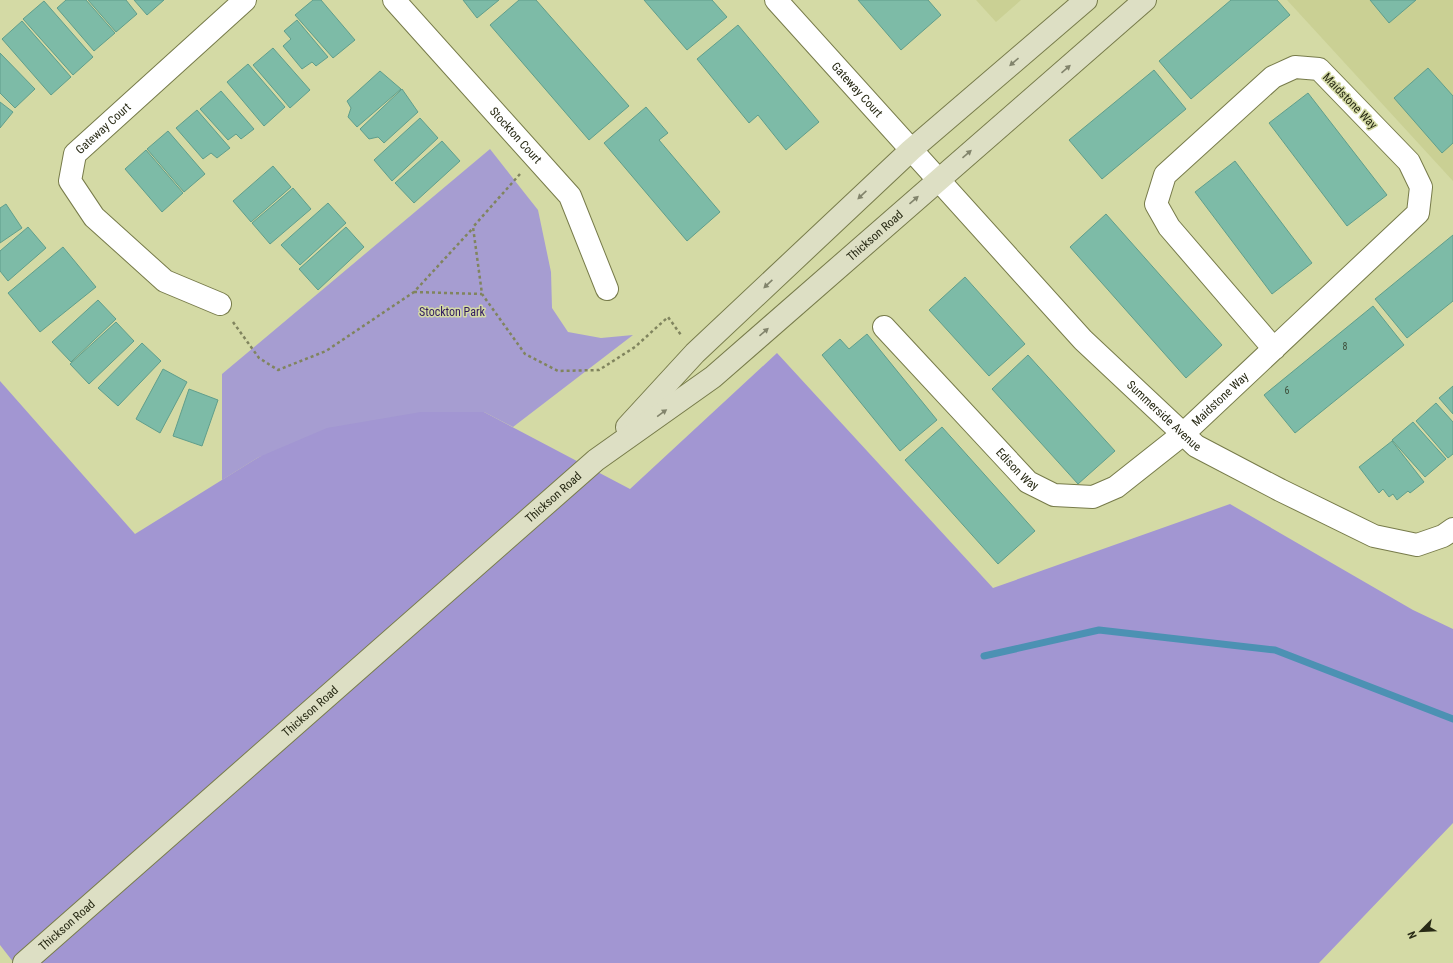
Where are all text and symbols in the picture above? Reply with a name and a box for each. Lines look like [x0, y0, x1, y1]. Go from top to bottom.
one-way arrow [1008, 57, 1019, 66]
street label: Gateway Court [829, 59, 886, 121]
one-way arrow [1060, 64, 1071, 73]
street label: Maidstone Way [1320, 70, 1380, 132]
street label: Gateway Court [73, 100, 134, 157]
street label: Stockton Court [487, 104, 545, 167]
one-way arrow [962, 149, 973, 158]
one-way arrow [857, 191, 867, 200]
one-way arrow [909, 196, 919, 205]
street label: Thickson Road [844, 207, 906, 264]
one-way arrow [763, 280, 773, 289]
park label: Stockton Park [419, 305, 486, 319]
one-way arrow [758, 328, 769, 337]
house number: 8 [1343, 341, 1348, 352]
street label: Maidstone Way [1189, 369, 1251, 429]
street label: Summerside Avenue [1124, 378, 1203, 454]
house number: 6 [1285, 385, 1290, 396]
one-way arrow [657, 409, 667, 417]
street label: Edison Way [993, 445, 1041, 493]
street label: Thickson Road [523, 469, 584, 526]
street label: Thickson Road [279, 683, 341, 740]
street label: Thickson Road [36, 897, 98, 954]
north arrow [1401, 911, 1441, 951]
text: N [1405, 929, 1420, 941]

